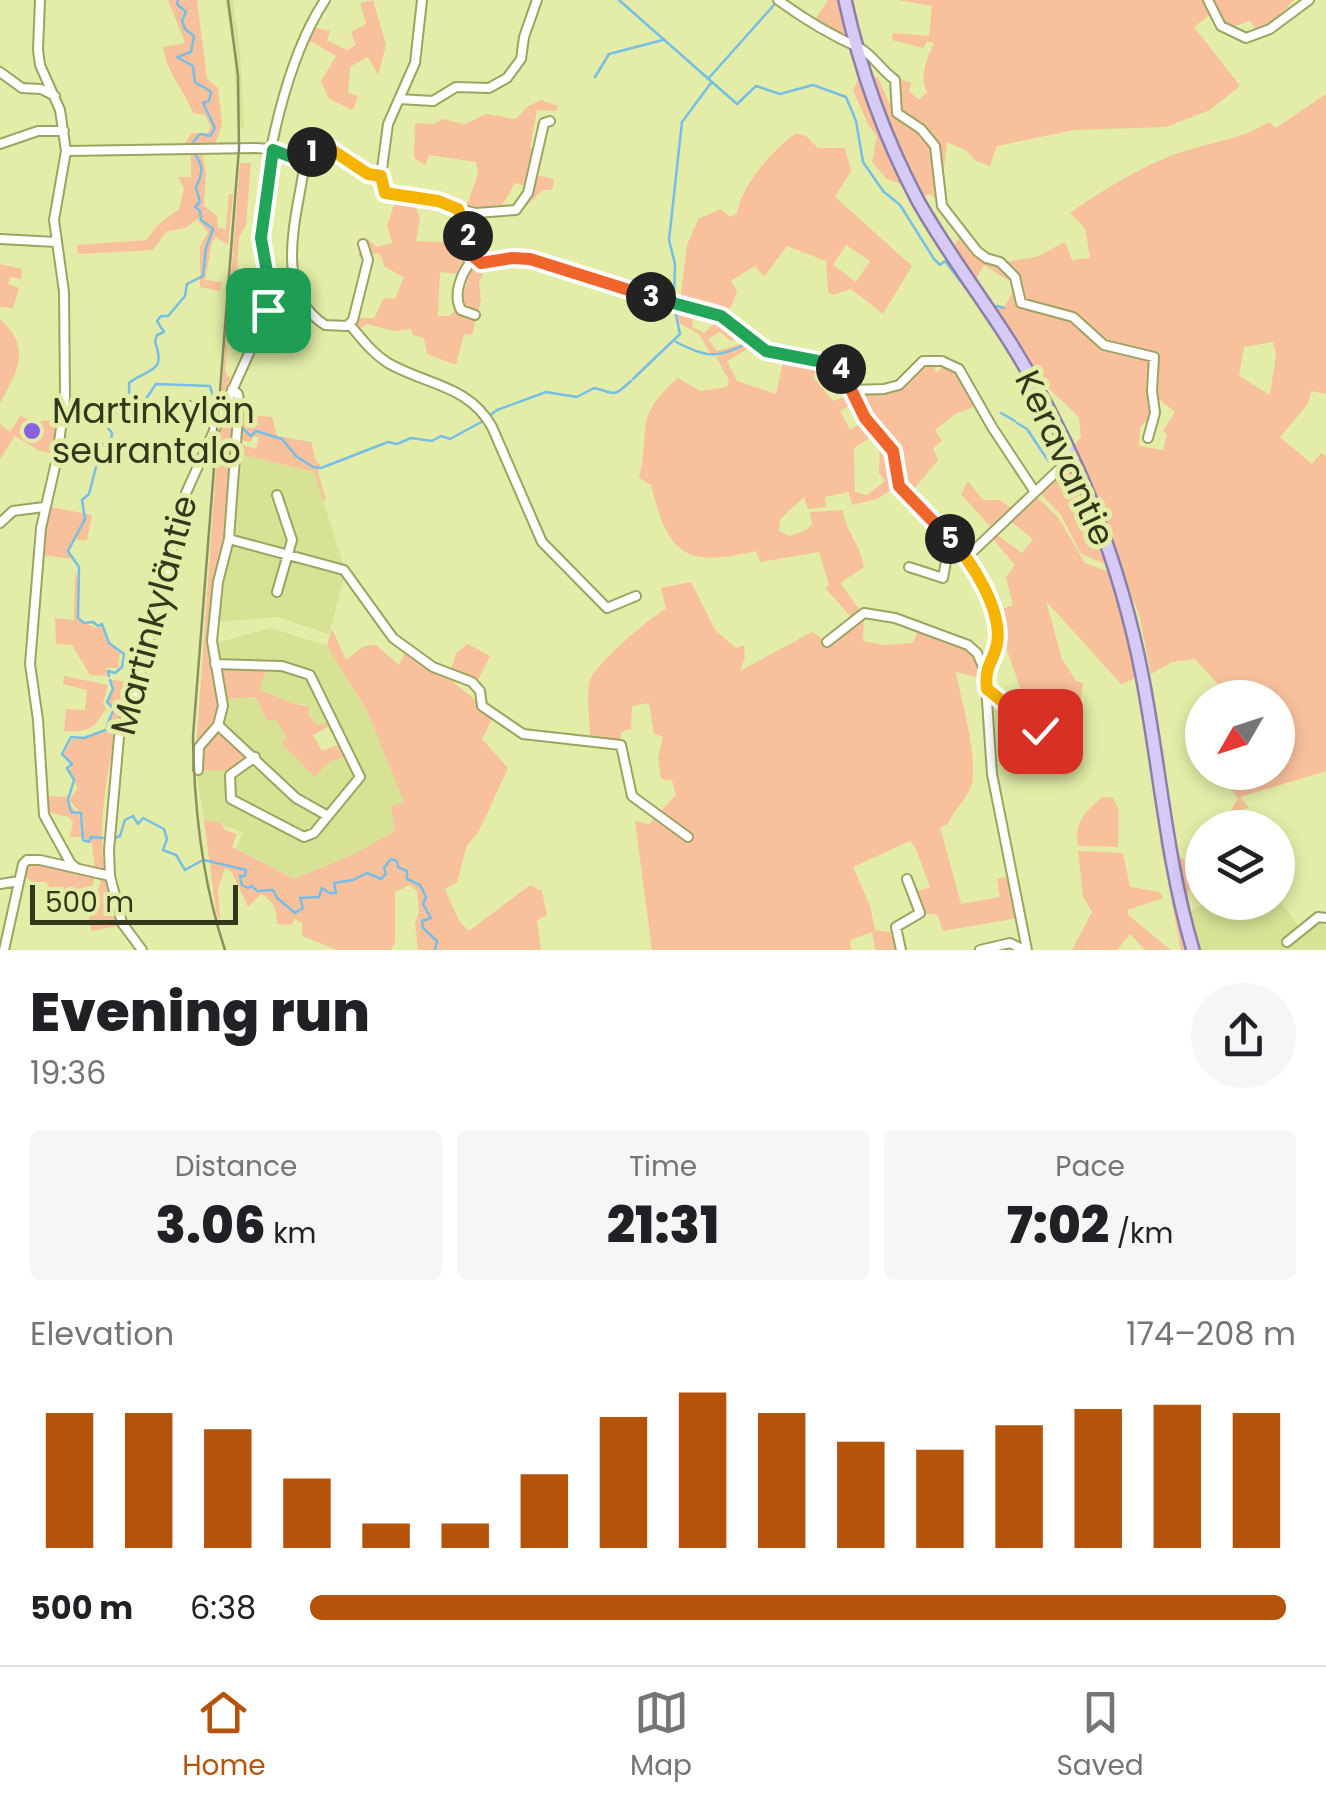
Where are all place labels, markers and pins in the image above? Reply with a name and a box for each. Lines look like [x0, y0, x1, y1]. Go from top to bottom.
pin: 1 [287, 127, 337, 177]
pin: 2 [443, 211, 493, 261]
pin [226, 268, 311, 353]
pin: 3 [626, 272, 676, 322]
pin: 4 [816, 344, 866, 394]
place label: Martinkylän seurantalo [52, 386, 255, 475]
marker: Martinkylän seurantalo [21, 420, 43, 442]
pin: 5 [925, 514, 975, 564]
pin [998, 689, 1083, 774]

